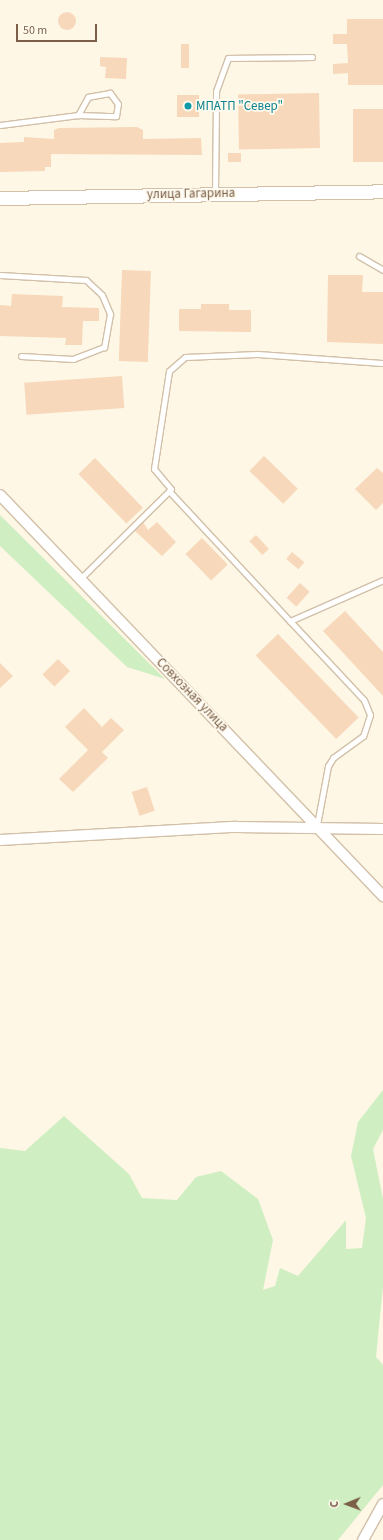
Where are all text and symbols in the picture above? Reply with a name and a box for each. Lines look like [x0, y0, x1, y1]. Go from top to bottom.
scale bar [18, 16, 99, 42]
text: 50 m [23, 22, 47, 39]
place label: МПАТП "Север" [196, 98, 283, 114]
marker: МПАТП "Север" [183, 101, 193, 111]
street label: улица Гагарина [147, 185, 235, 203]
street label: Совхозная улица [153, 655, 231, 735]
north arrow [327, 1484, 367, 1524]
text: С [327, 1501, 342, 1508]

